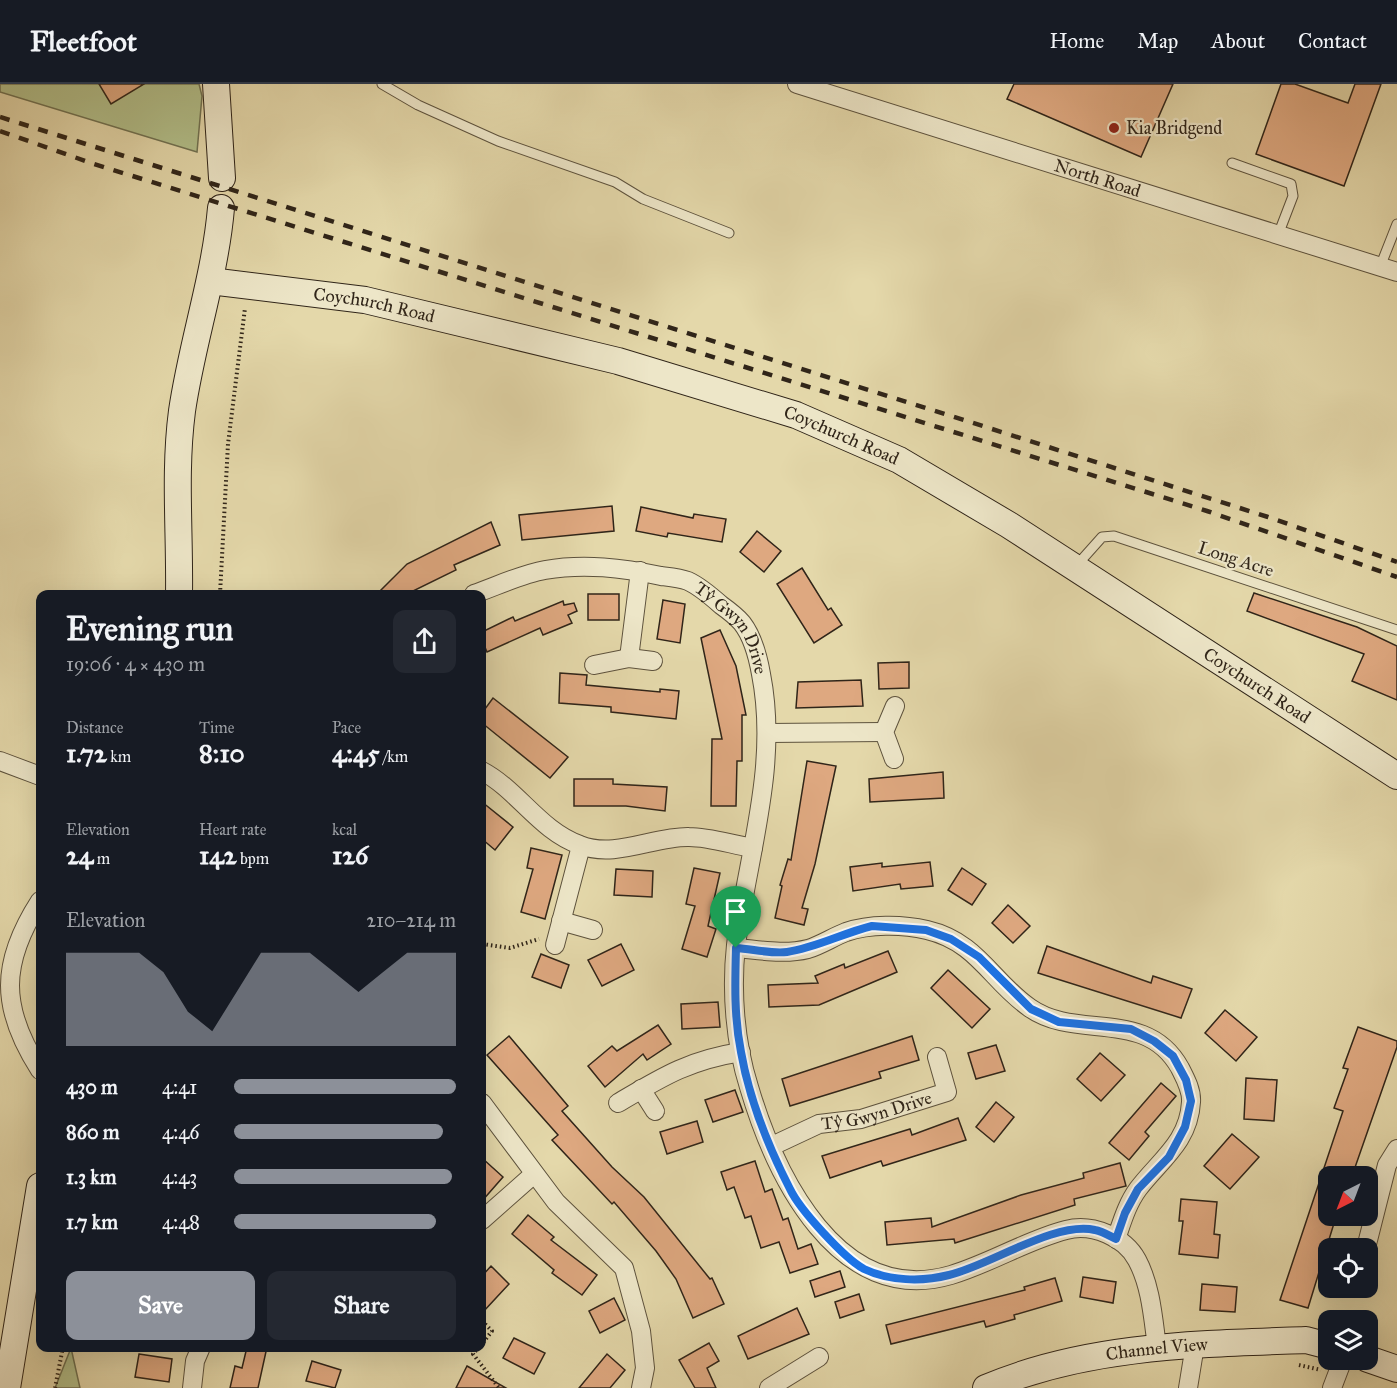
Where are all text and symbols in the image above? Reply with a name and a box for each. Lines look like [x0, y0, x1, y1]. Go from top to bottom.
text: Fleetfoot [30, 24, 137, 59]
text: Home [1049, 28, 1104, 54]
text: Map [1137, 28, 1178, 54]
text: About [1211, 28, 1265, 54]
text: Contact [1298, 28, 1367, 54]
place label: Kia Bridgend [1126, 117, 1222, 140]
marker: Kia Bridgend [1107, 121, 1121, 135]
street label: North Road [1052, 154, 1144, 202]
street label: Coychurch Road [312, 283, 437, 327]
street label: Coychurch Road [781, 401, 902, 470]
street label: Long Acre [1195, 536, 1277, 583]
street label: Tŷ Gwyn Drive [690, 577, 772, 676]
text: Evening run [66, 609, 233, 649]
button: share [393, 610, 456, 673]
street label: Coychurch Road [1199, 643, 1315, 728]
text: 19:06 · 4 × 430 m [66, 652, 205, 676]
text: Distance [66, 718, 123, 737]
text: Time [199, 718, 234, 737]
text: Pace [332, 718, 361, 737]
text: 1.72 [66, 737, 107, 769]
text: 8:10 [199, 737, 245, 769]
text: 4:45 [332, 737, 380, 769]
text: km [107, 747, 131, 766]
text: /km [380, 747, 408, 766]
text: Elevation [66, 820, 130, 839]
text: Heart rate [199, 820, 266, 839]
text: kcal [332, 820, 357, 839]
text: 24 [66, 839, 93, 871]
text: 142 [199, 839, 237, 871]
text: 126 [332, 839, 368, 871]
text: m [93, 849, 110, 868]
text: bpm [237, 849, 269, 868]
pin [710, 886, 761, 948]
icon: arrive [719, 895, 752, 928]
text: Elevation [66, 908, 145, 932]
text: 210–214 m [366, 908, 456, 932]
text: 430 m [66, 1075, 118, 1099]
text: 4:41 [162, 1075, 197, 1099]
street label: Tŷ Gwyn Drive [820, 1086, 934, 1135]
text: 860 m [66, 1120, 120, 1144]
text: 4:46 [162, 1120, 200, 1144]
text: 1.3 km [66, 1165, 116, 1189]
text: 4:43 [162, 1165, 197, 1189]
north arrow [1318, 1166, 1378, 1226]
map controls [1318, 1166, 1378, 1370]
text: 1.7 km [66, 1210, 118, 1234]
text: 4:48 [162, 1210, 200, 1234]
button: locate [1318, 1238, 1378, 1298]
button: Save [66, 1271, 255, 1340]
button: Share [267, 1271, 456, 1340]
button: layers [1318, 1310, 1378, 1370]
street label: Channel View [1104, 1333, 1209, 1365]

